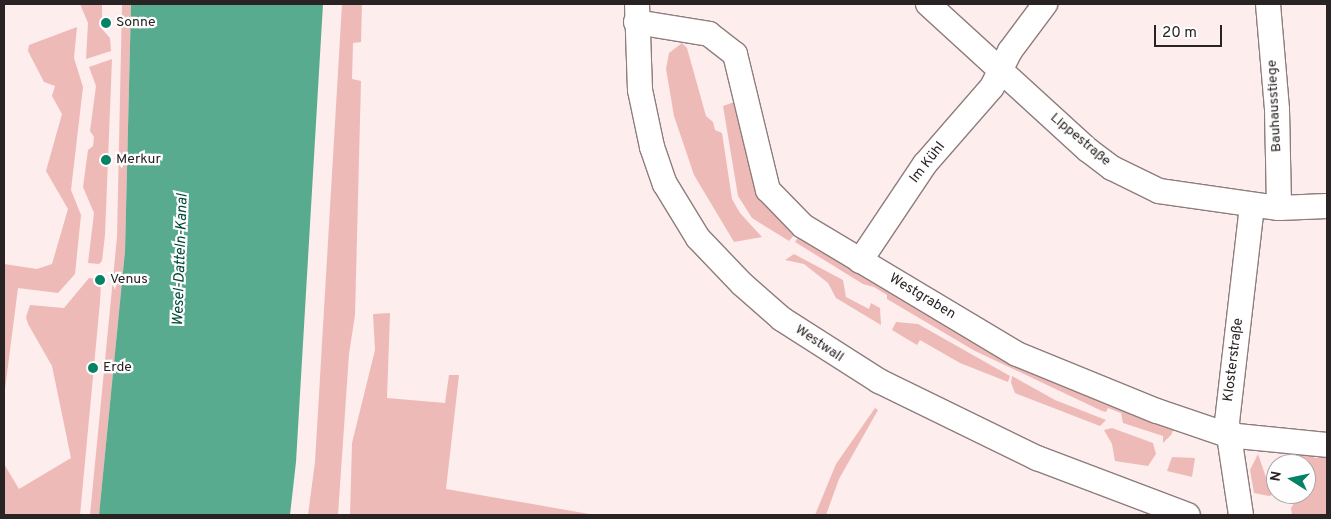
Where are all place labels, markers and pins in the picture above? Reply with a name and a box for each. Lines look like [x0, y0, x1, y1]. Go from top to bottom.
place label: Sonne [116, 15, 156, 31]
marker: Sonne [100, 17, 112, 29]
place label: Merkur [116, 152, 161, 168]
marker: Merkur [100, 154, 112, 166]
place label: Venus [110, 272, 148, 288]
marker: Venus [94, 274, 106, 286]
place label: Erde [103, 360, 132, 376]
marker: Erde [87, 362, 99, 374]

